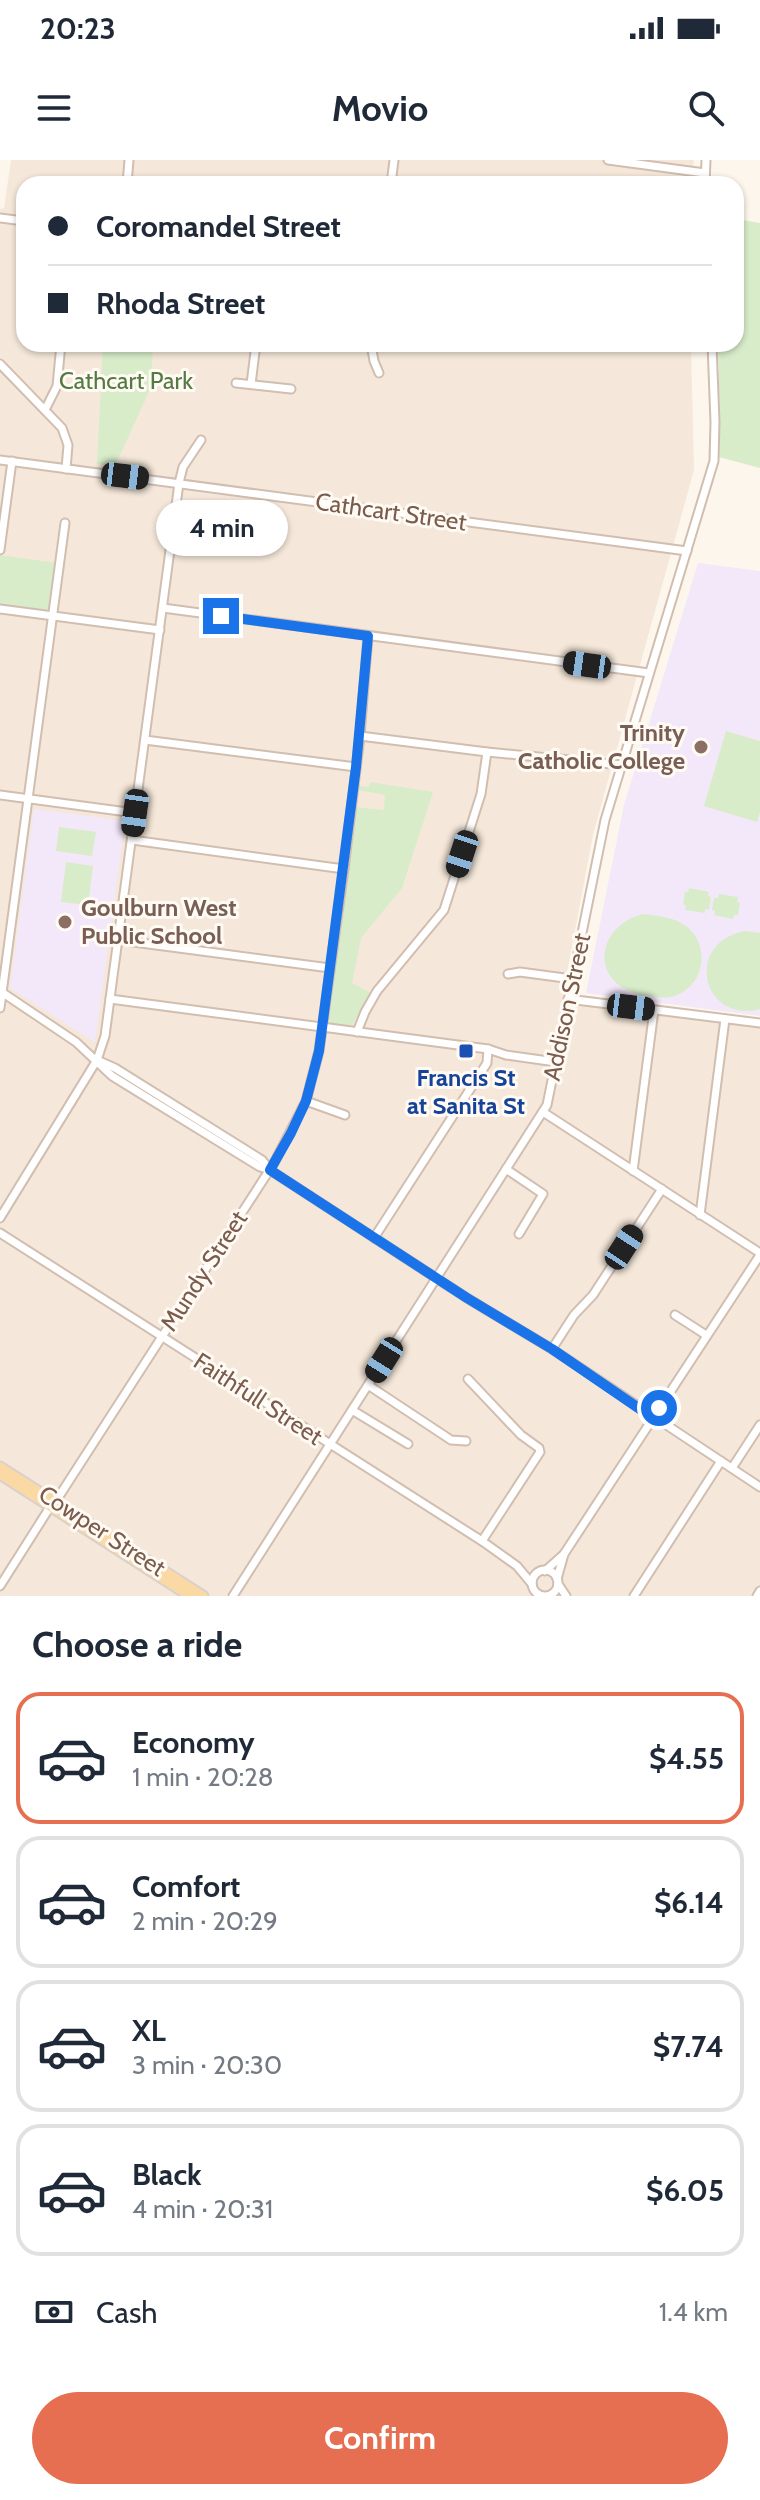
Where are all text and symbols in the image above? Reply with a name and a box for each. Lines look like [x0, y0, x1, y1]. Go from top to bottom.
text: 20:23 [40, 10, 116, 47]
icon: menu [32, 86, 76, 130]
text: Movio [332, 86, 428, 130]
icon: search [684, 86, 728, 130]
text: Coromandel Street [96, 208, 341, 245]
text: Rhoda Street [96, 285, 265, 322]
park label: Cathcart Park [59, 366, 193, 395]
car [100, 461, 150, 491]
street label: Cathcart Street [314, 487, 469, 536]
callout: 4 min [155, 500, 287, 556]
text: 4 min [189, 512, 255, 544]
route end [203, 598, 239, 634]
car [562, 650, 612, 680]
place label: Trinity Catholic College [518, 718, 685, 775]
marker: Trinity Catholic College [692, 738, 710, 756]
car [120, 788, 150, 838]
car [443, 827, 481, 881]
place label: Goulburn West Public School [81, 893, 237, 950]
marker: Goulburn West Public School [56, 913, 74, 931]
street label: Addison Street [537, 931, 596, 1083]
car [606, 992, 656, 1022]
marker: Francis St at Sanita St [457, 1042, 475, 1060]
place label: Francis St at Sanita St [407, 1063, 525, 1120]
street label: Mundy Street [154, 1205, 253, 1336]
car [601, 1220, 647, 1274]
car [361, 1333, 407, 1387]
street label: Faithfull Street [188, 1346, 328, 1451]
route start [641, 1390, 677, 1426]
street label: Cowper Street [33, 1479, 171, 1582]
text: Choose a ride [32, 1622, 242, 1666]
icon: car [36, 1722, 108, 1794]
text: Economy [132, 1724, 255, 1761]
text: $4.55 [649, 1740, 724, 1777]
text: 1 min · 20:28 [132, 1761, 274, 1793]
icon: car [36, 1866, 108, 1938]
text: Comfort [132, 1868, 240, 1905]
text: $6.14 [654, 1884, 724, 1921]
text: 2 min · 20:29 [132, 1905, 278, 1937]
icon: car [36, 2010, 108, 2082]
text: XL [132, 2012, 166, 2049]
text: $7.74 [653, 2028, 724, 2065]
text: 3 min · 20:30 [132, 2049, 282, 2081]
icon: car [36, 2154, 108, 2226]
text: Black [132, 2156, 202, 2193]
text: $6.05 [646, 2172, 724, 2209]
text: 4 min · 20:31 [132, 2193, 273, 2225]
icon: cash [32, 2290, 76, 2334]
text: Cash [96, 2294, 158, 2331]
text: 1.4 km [659, 2296, 728, 2328]
button: Confirm [32, 2392, 728, 2484]

